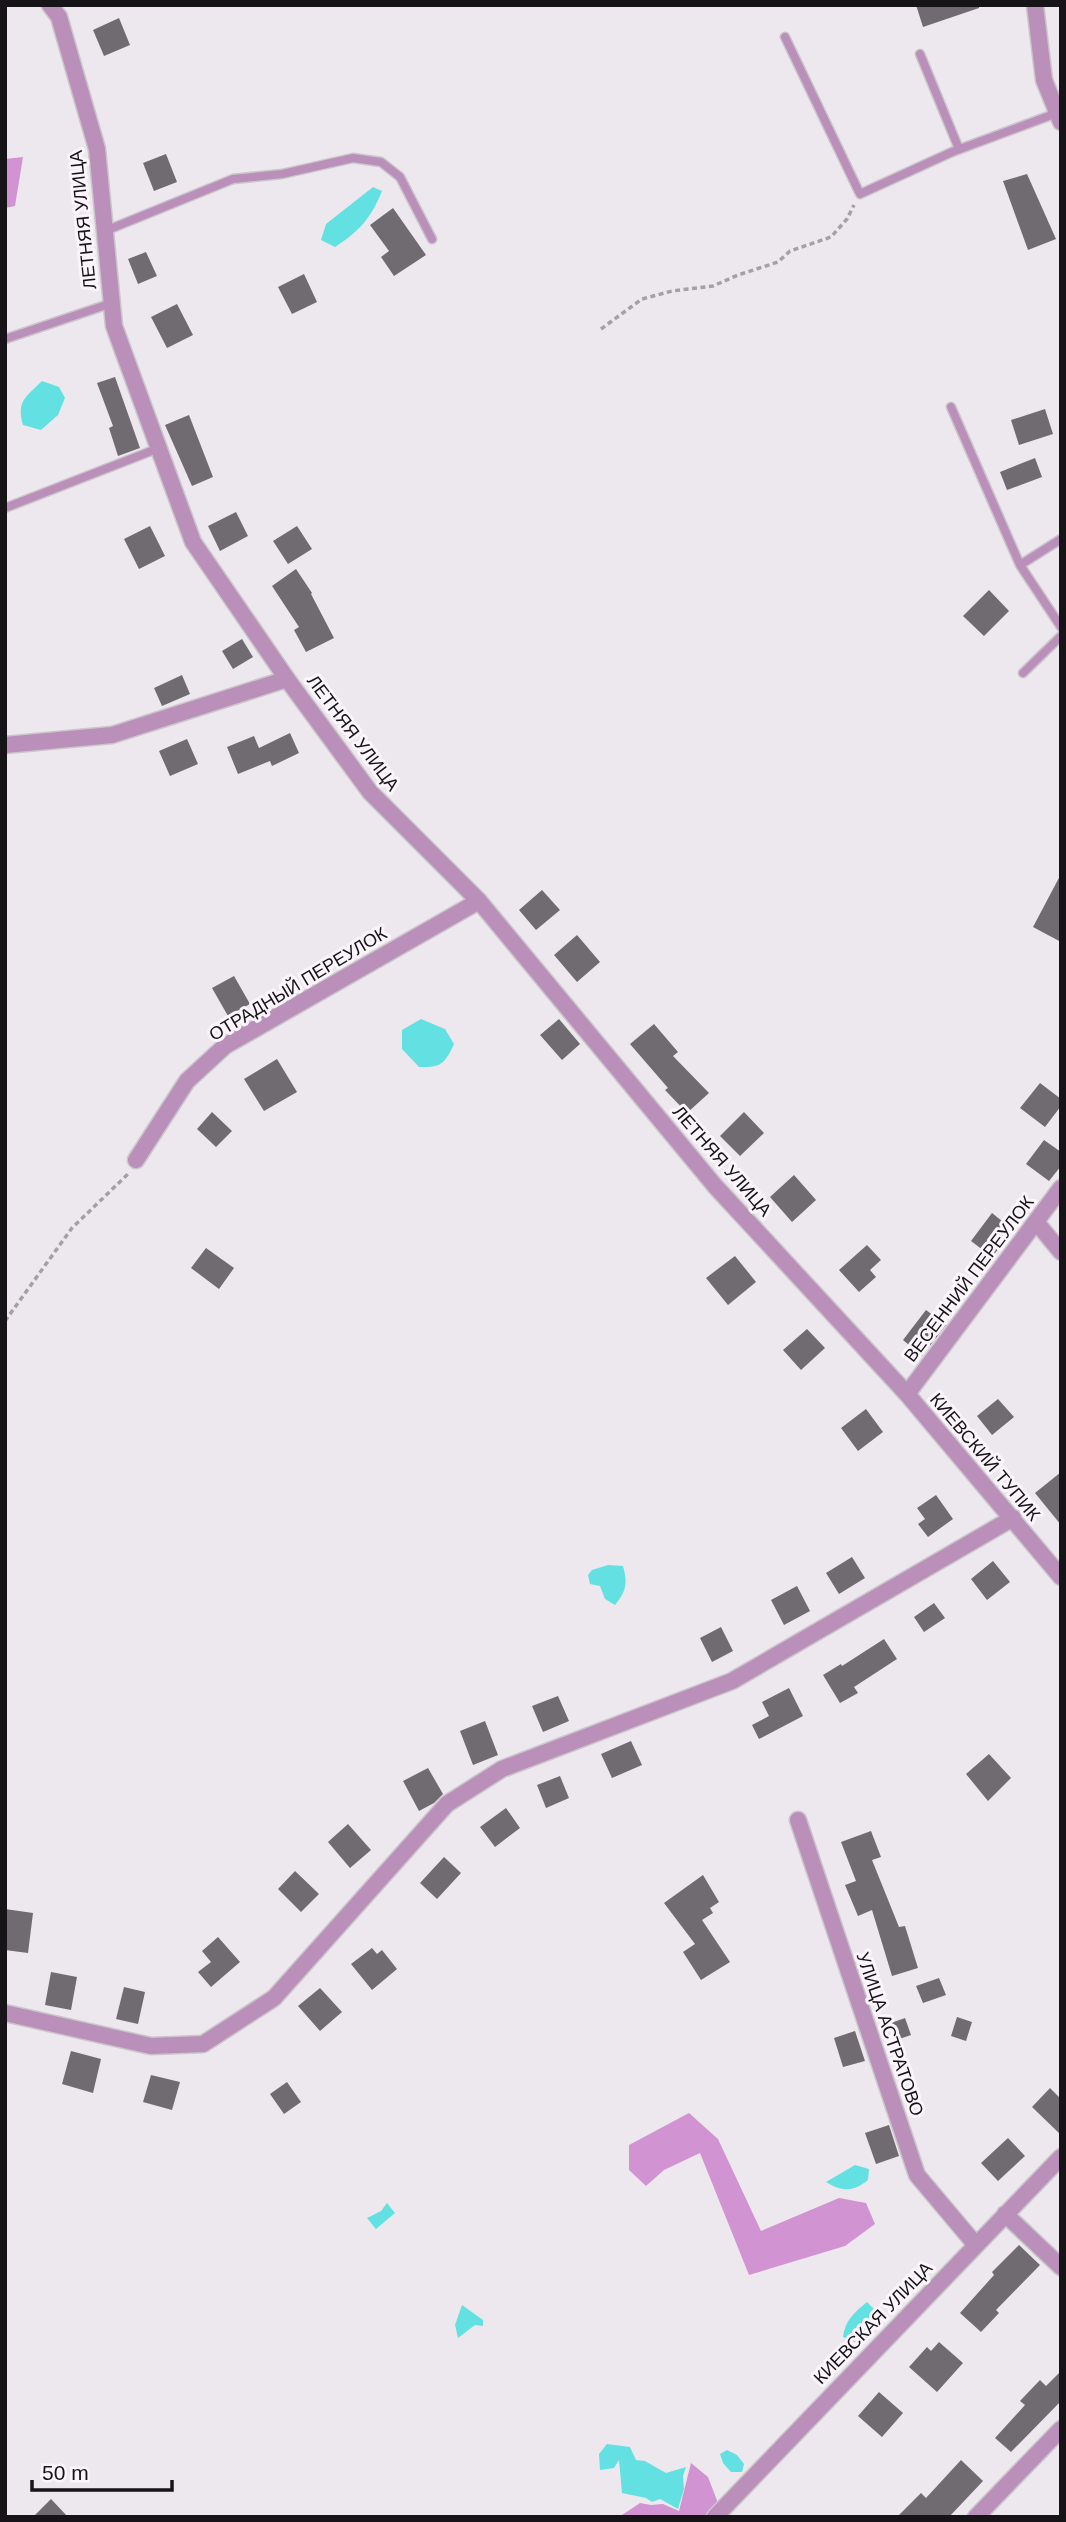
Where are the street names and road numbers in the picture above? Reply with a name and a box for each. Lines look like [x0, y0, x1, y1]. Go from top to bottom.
street label: ЛЕТНЯЯ УЛИЦА [66, 149, 100, 291]
street label: ЛЕТНЯЯ УЛИЦА [303, 671, 403, 795]
street label: ОТРАДНЫЙ ПЕРЕУЛОК [205, 922, 391, 1045]
street label: ЛЕТНЯЯ УЛИЦА [669, 1102, 775, 1220]
street label: ВЕСЕННИЙ ПЕРЕУЛОК [899, 1191, 1038, 1366]
street label: КИЕВСКИЙ ТУПИК [926, 1389, 1045, 1525]
street label: УЛИЦА АСТРАТОВО [853, 1949, 927, 2119]
street label: КИЕВСКАЯ УЛИЦА [810, 2258, 936, 2388]

